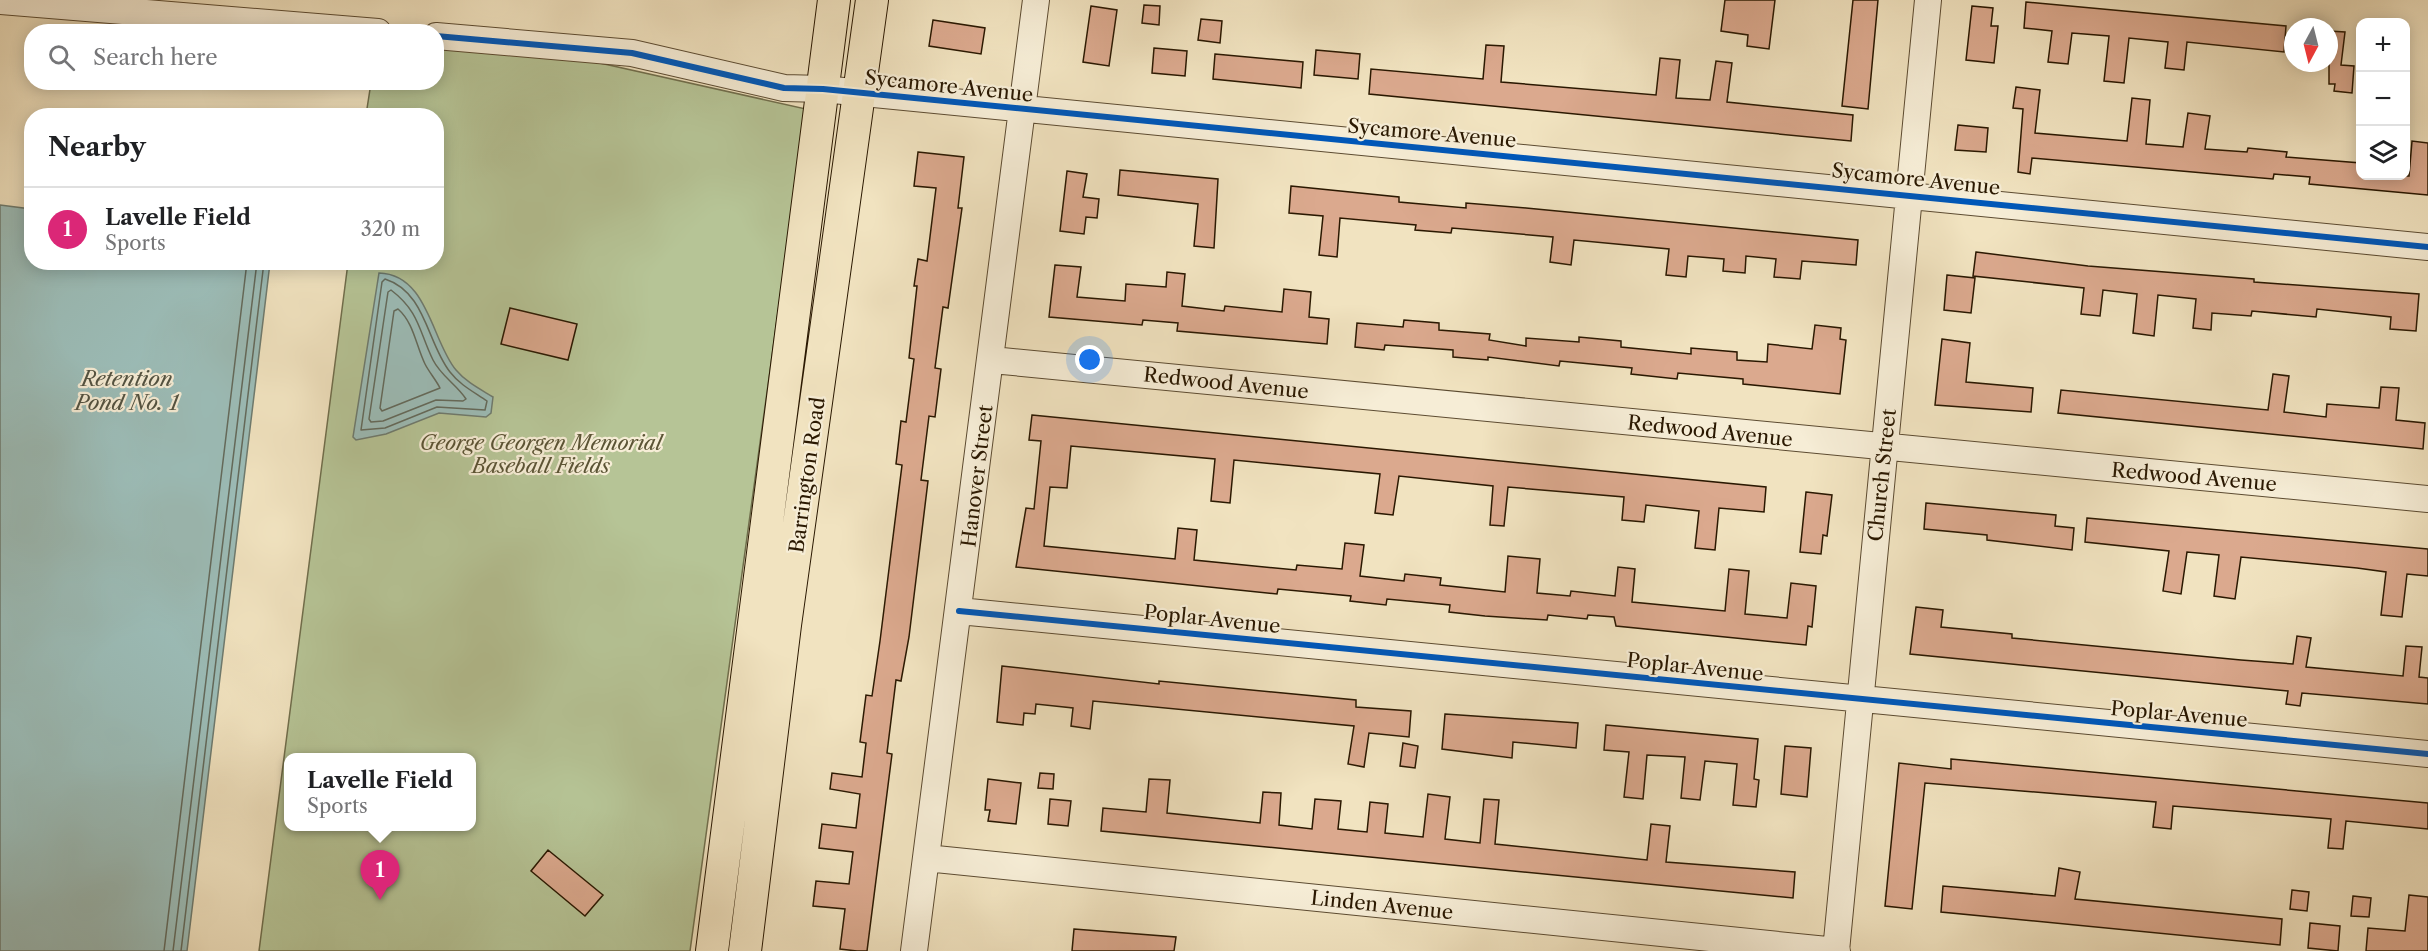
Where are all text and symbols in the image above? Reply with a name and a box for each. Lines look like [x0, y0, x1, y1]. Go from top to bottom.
north arrow [2284, 18, 2338, 72]
map controls [2356, 18, 2410, 180]
button: + [2356, 18, 2410, 72]
search box [24, 24, 444, 90]
icon: search [45, 41, 78, 74]
text: Search here [93, 44, 218, 71]
street label: Sycamore Avenue [864, 65, 1034, 107]
button: − [2356, 72, 2410, 126]
street label: Sycamore Avenue [1347, 114, 1517, 152]
button: layers [2356, 126, 2410, 180]
text: Nearby [48, 131, 146, 163]
street label: Sycamore Avenue [1831, 158, 2001, 200]
text: Lavelle Field [105, 204, 251, 231]
text: 1 [63, 217, 72, 241]
text: 320 m [361, 217, 420, 241]
text: Sports [105, 231, 166, 255]
your location [1075, 345, 1104, 374]
street label: Redwood Avenue [1142, 362, 1310, 404]
water label: Retention Pond No. 1 [73, 366, 180, 415]
street label: Barrington Road [784, 396, 830, 554]
street label: Hanover Street [956, 403, 998, 549]
street label: Church Street [1863, 407, 1901, 543]
street label: Redwood Avenue [1626, 410, 1794, 452]
park label: George Georgen Memorial Baseball Fields [420, 431, 665, 478]
street label: Redwood Avenue [2110, 458, 2278, 496]
street label: Poplar Avenue [1142, 600, 1282, 638]
street label: Poplar Avenue [1625, 648, 1765, 686]
street label: Poplar Avenue [2109, 696, 2249, 732]
popup [284, 753, 476, 831]
text: Lavelle Field [307, 767, 453, 794]
text: Sports [307, 794, 368, 818]
pin: 1 [360, 850, 400, 900]
street label: Linden Avenue [1310, 886, 1454, 924]

